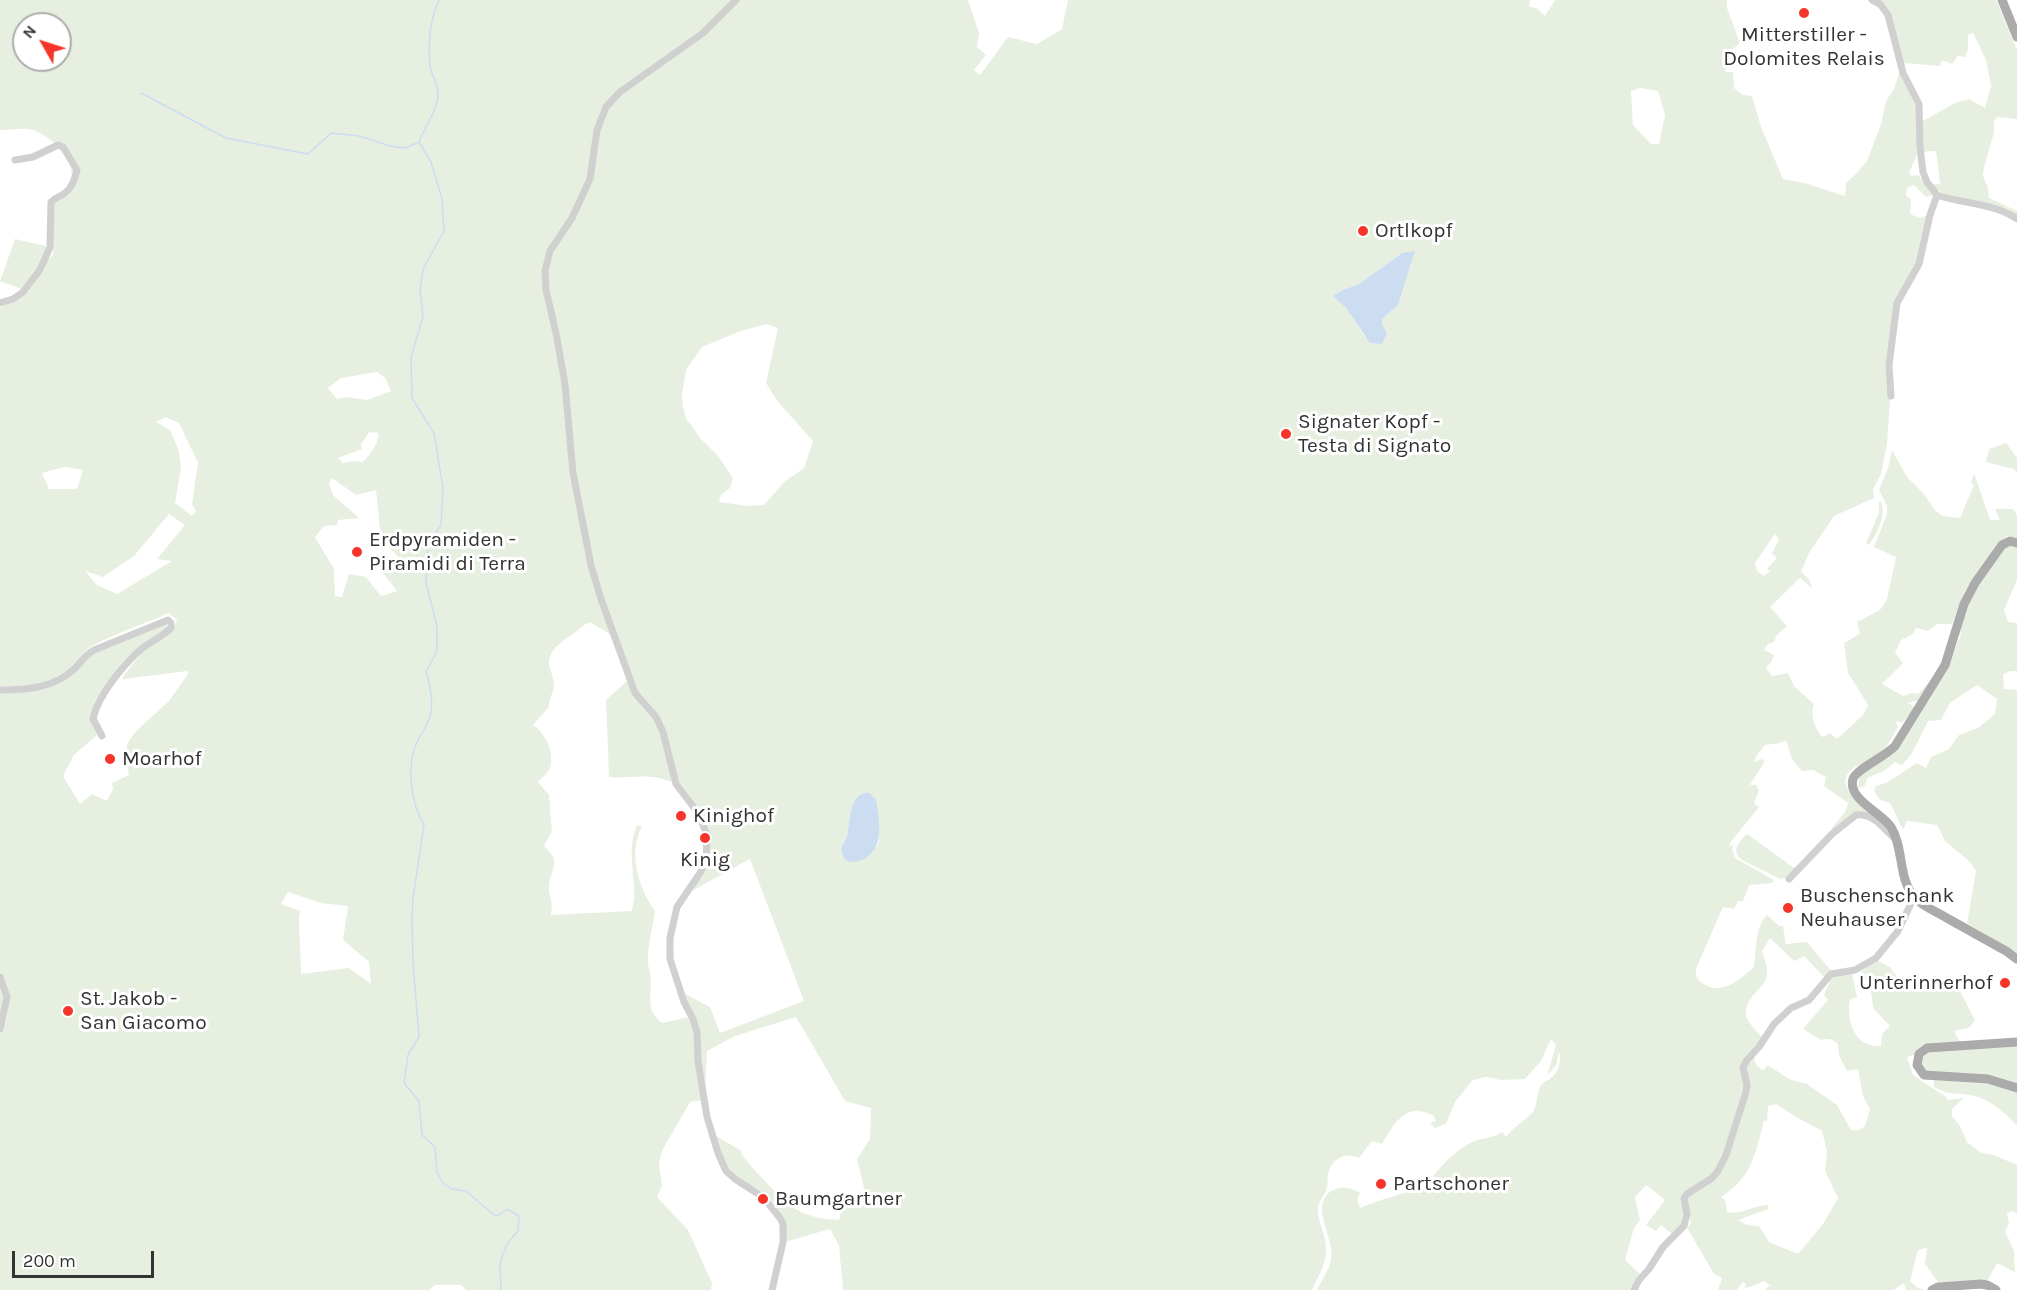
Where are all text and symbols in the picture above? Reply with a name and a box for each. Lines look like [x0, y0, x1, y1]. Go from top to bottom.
marker: Mitterstiller - Dolomites Relais [1797, 6, 1811, 20]
north arrow [12, 12, 72, 72]
text: N [18, 21, 40, 42]
place label: Mitterstiller - Dolomites Relais [1723, 22, 1885, 72]
place label: Ortlkopf [1375, 218, 1453, 244]
marker: Ortlkopf [1356, 224, 1370, 238]
place label: Signater Kopf - Testa di Signato [1298, 409, 1451, 459]
marker: Signater Kopf - Testa di Signato [1279, 427, 1293, 441]
place label: Erdpyramiden - Piramidi di Terra [369, 527, 526, 577]
marker: Erdpyramiden - Piramidi di Terra [350, 545, 364, 559]
place label: Moarhof [122, 746, 202, 772]
marker: Moarhof [103, 752, 117, 766]
place label: Kinighof [693, 803, 774, 829]
marker: Kinighof [674, 809, 688, 823]
marker: Kinig [698, 831, 712, 845]
place label: Kinig [680, 847, 730, 873]
place label: Buschenschank Neuhauser [1800, 883, 1954, 933]
marker: Buschenschank Neuhauser [1781, 901, 1795, 915]
place label: Unterinnerhof [1859, 970, 1993, 996]
marker: Unterinnerhof [1998, 976, 2012, 990]
place label: St. Jakob - San Giacomo [80, 986, 207, 1036]
marker: St. Jakob - San Giacomo [61, 1004, 75, 1018]
place label: Partschoner [1393, 1171, 1509, 1197]
marker: Partschoner [1374, 1177, 1388, 1191]
place label: Baumgartner [775, 1186, 902, 1212]
marker: Baumgartner [756, 1192, 770, 1206]
scale bar [15, 1239, 158, 1277]
text: 200 m [23, 1250, 76, 1272]

